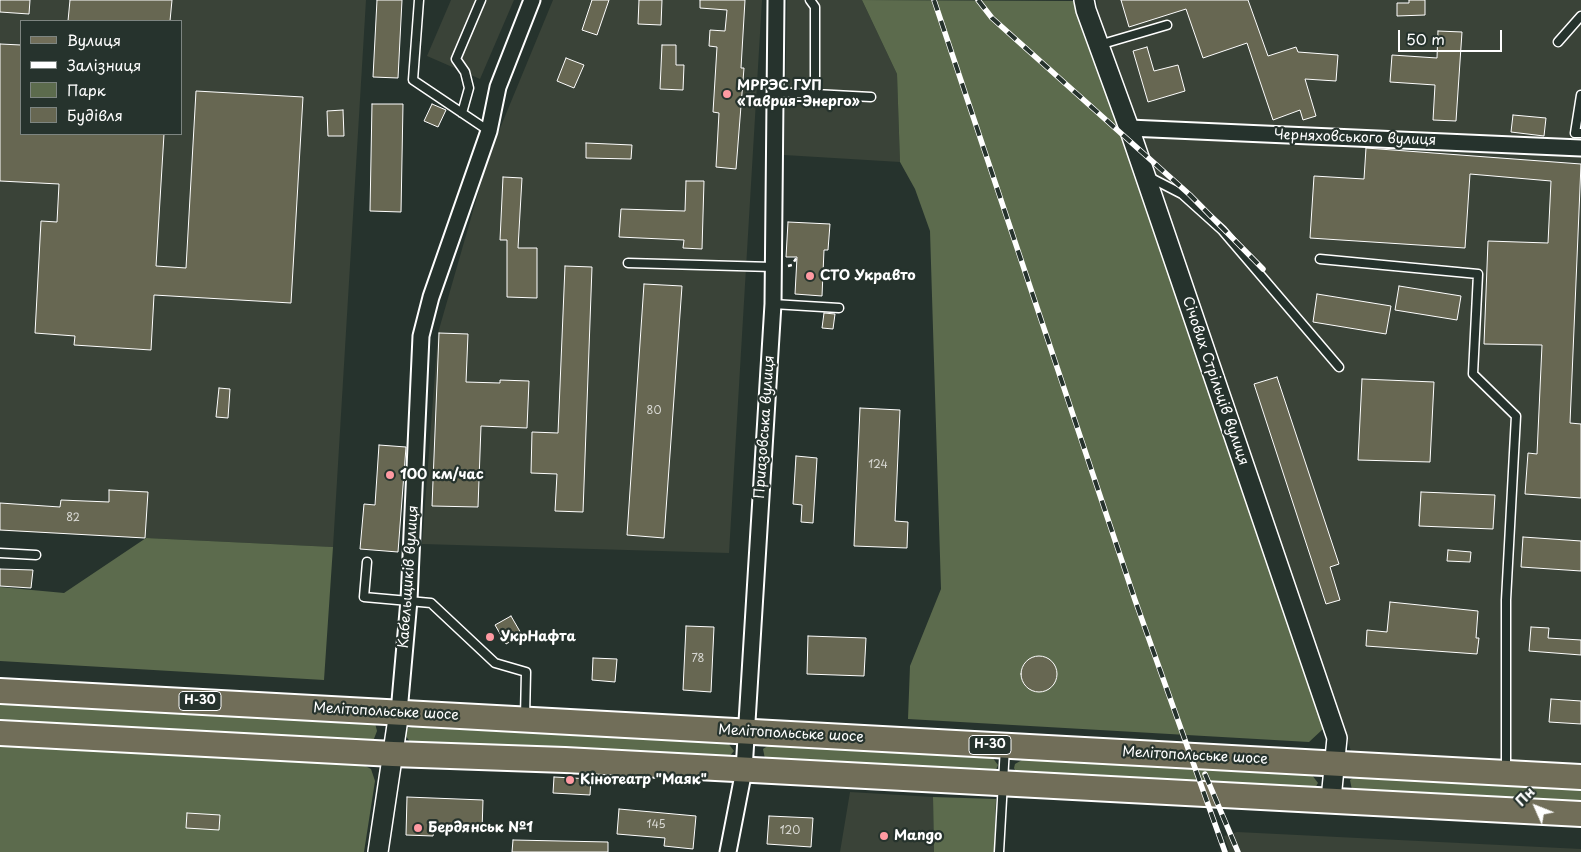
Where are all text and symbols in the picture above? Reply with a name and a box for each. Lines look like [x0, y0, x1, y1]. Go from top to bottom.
legend [20, 20, 182, 135]
scale bar [1401, 20, 1505, 52]
text: 50 m [1406, 27, 1445, 50]
text: Вулиця [67, 28, 121, 51]
text: Залізниця [67, 53, 141, 76]
text: Парк [67, 78, 106, 101]
place label: МРРЭС ГУП «Таврия-Энерго» [737, 78, 860, 110]
marker: МРРЭС ГУП «Таврия-Энерго» [721, 88, 733, 100]
text: Будівля [67, 103, 123, 126]
street label: Черняховського вулиця [1273, 127, 1437, 149]
place label: СТО Укравто [820, 268, 916, 284]
marker: СТО Укравто [804, 270, 816, 282]
street label: Січових Стрільців вулиця [1178, 294, 1252, 468]
street label: Приазовська вулиця [752, 355, 778, 499]
house number: 80 [647, 404, 661, 418]
house number: 124 [868, 458, 888, 472]
place label: 100 км/час [400, 467, 484, 483]
marker: 100 км/час [384, 469, 396, 481]
street label: Кабельщиків вулиця [396, 505, 422, 649]
house number: 82 [66, 511, 80, 525]
place label: УкрНафта [500, 629, 576, 645]
marker: УкрНафта [484, 631, 496, 643]
house number: 78 [692, 652, 704, 666]
road number: Н-30 [179, 691, 221, 710]
street label: Мелітопольське шосе [313, 700, 459, 724]
street label: Мелітопольське шосе [718, 722, 864, 746]
road number: Н-30 [969, 736, 1011, 754]
street label: Мелітопольське шосе [1122, 744, 1268, 768]
place label: Кінотеатр "Маяк" [580, 772, 707, 788]
marker: Кінотеатр "Маяк" [564, 774, 576, 786]
text: Пн [1510, 782, 1539, 811]
north arrow [1511, 782, 1561, 832]
house number: 145 [646, 818, 666, 832]
place label: Бердянськ №1 [428, 820, 533, 836]
marker: Бердянськ №1 [412, 822, 424, 834]
house number: 120 [780, 824, 800, 838]
place label: Mango [894, 828, 942, 844]
marker: Mango [878, 830, 890, 842]

